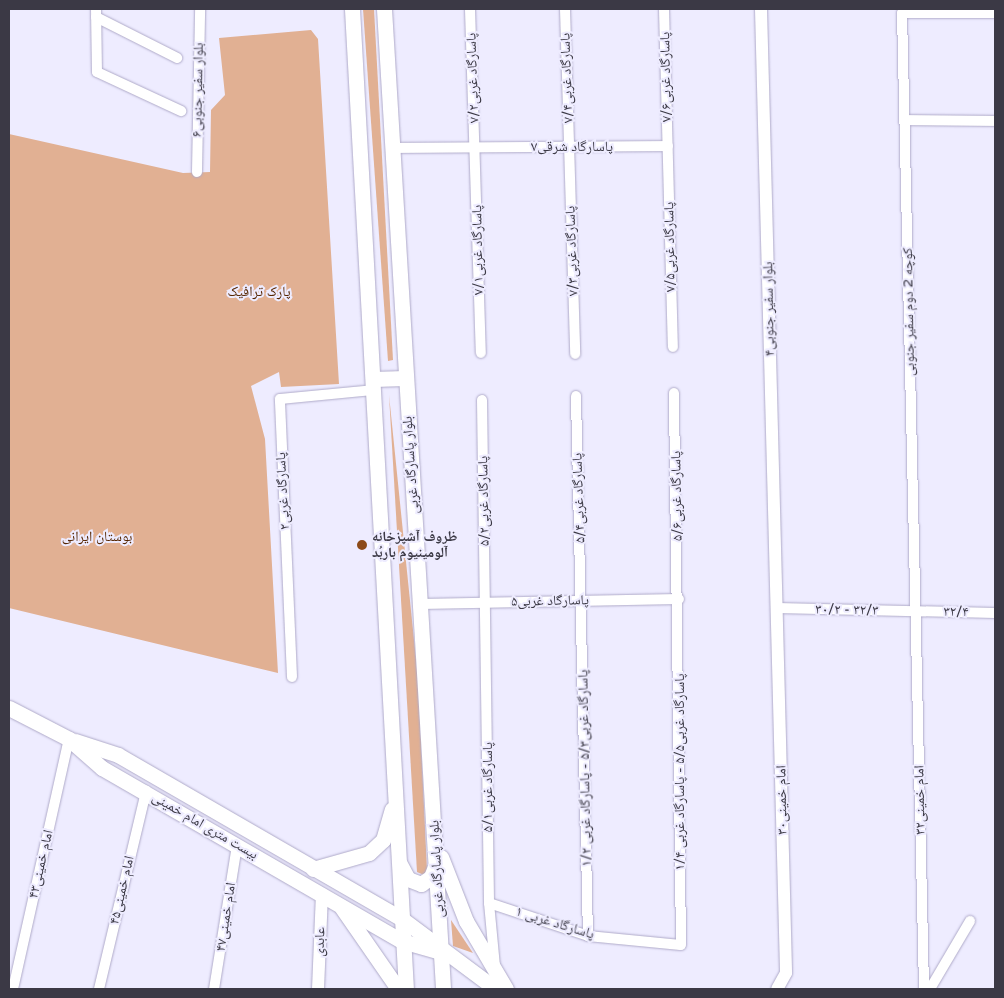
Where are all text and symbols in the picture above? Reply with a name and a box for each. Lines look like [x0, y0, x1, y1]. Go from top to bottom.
street label: پاسارگاد غربی۷/۶ [657, 32, 675, 122]
street label: پاسارگاد غربی۷/۲ [463, 33, 483, 123]
street label: پاسارگاد غربی۷/۴ [557, 33, 577, 123]
street label: بلوار سفیر جنوبی۶ [189, 43, 207, 137]
street label: پاسارگاد شرقی۷ [531, 139, 613, 155]
street label: پاسارگاد غربی۷/۵ [661, 202, 679, 292]
street label: پاسارگاد غربی۷/۱ [469, 205, 487, 295]
street label: پاسارگاد غربی۷/۳ [562, 206, 582, 296]
street label: کوچه 2 دوم سفیر جنوبی [899, 248, 919, 376]
street label: بلوار سفیر جنوبی۴ [760, 262, 778, 356]
park label: پارک ترافیک [227, 284, 291, 300]
street label: بلوار پاسارگاد غربی [399, 416, 423, 514]
street label: پاسارگاد غربی۵/۶ [668, 451, 686, 541]
street label: پاسارگاد غربی۲ [273, 452, 293, 530]
street label: پاسارگاد غربی۵/۴ [569, 453, 589, 543]
street label: پاسارگاد غربی۵/۲ [475, 456, 493, 546]
park label: بوستان ایرانی [62, 529, 132, 545]
place label: ظروف آشپزخانه آلومینیوم باربُد [372, 529, 458, 562]
marker: ظروف آشپزخانه آلومینیوم باربُد [356, 539, 368, 551]
street label: پاسارگاد غربی۵ [511, 592, 589, 610]
street label: ۳۰/۲ - ۳۲/۳ [815, 601, 879, 619]
street label: ۳۲/۴ [943, 603, 969, 621]
street label: پاسارگاد غربی۵/۳ - پاسارگاد غربی ۱/۲ [575, 669, 595, 867]
street label: پاسارگاد غربی۵/۵ - پاسارگاد غربی ۱/۴ [672, 673, 688, 871]
street label: پاسارگاد غربی۵/۱ [480, 742, 496, 832]
street label: امام خمینی۳۰ [773, 765, 791, 835]
street label: امام خمینی۳۲ [911, 765, 929, 835]
street label: بیست متری امام خمینی [149, 789, 261, 863]
street label: بلوار پاسارگاد غربی [426, 820, 448, 918]
street label: امام خمینی۴۳ [25, 828, 57, 900]
street label: امام خمینی۴۵ [106, 854, 138, 926]
street label: امام خمینی۴۷ [212, 881, 240, 953]
street label: پاسارگاد غربی ۱ [514, 903, 596, 943]
street label: عابدی [311, 927, 329, 957]

